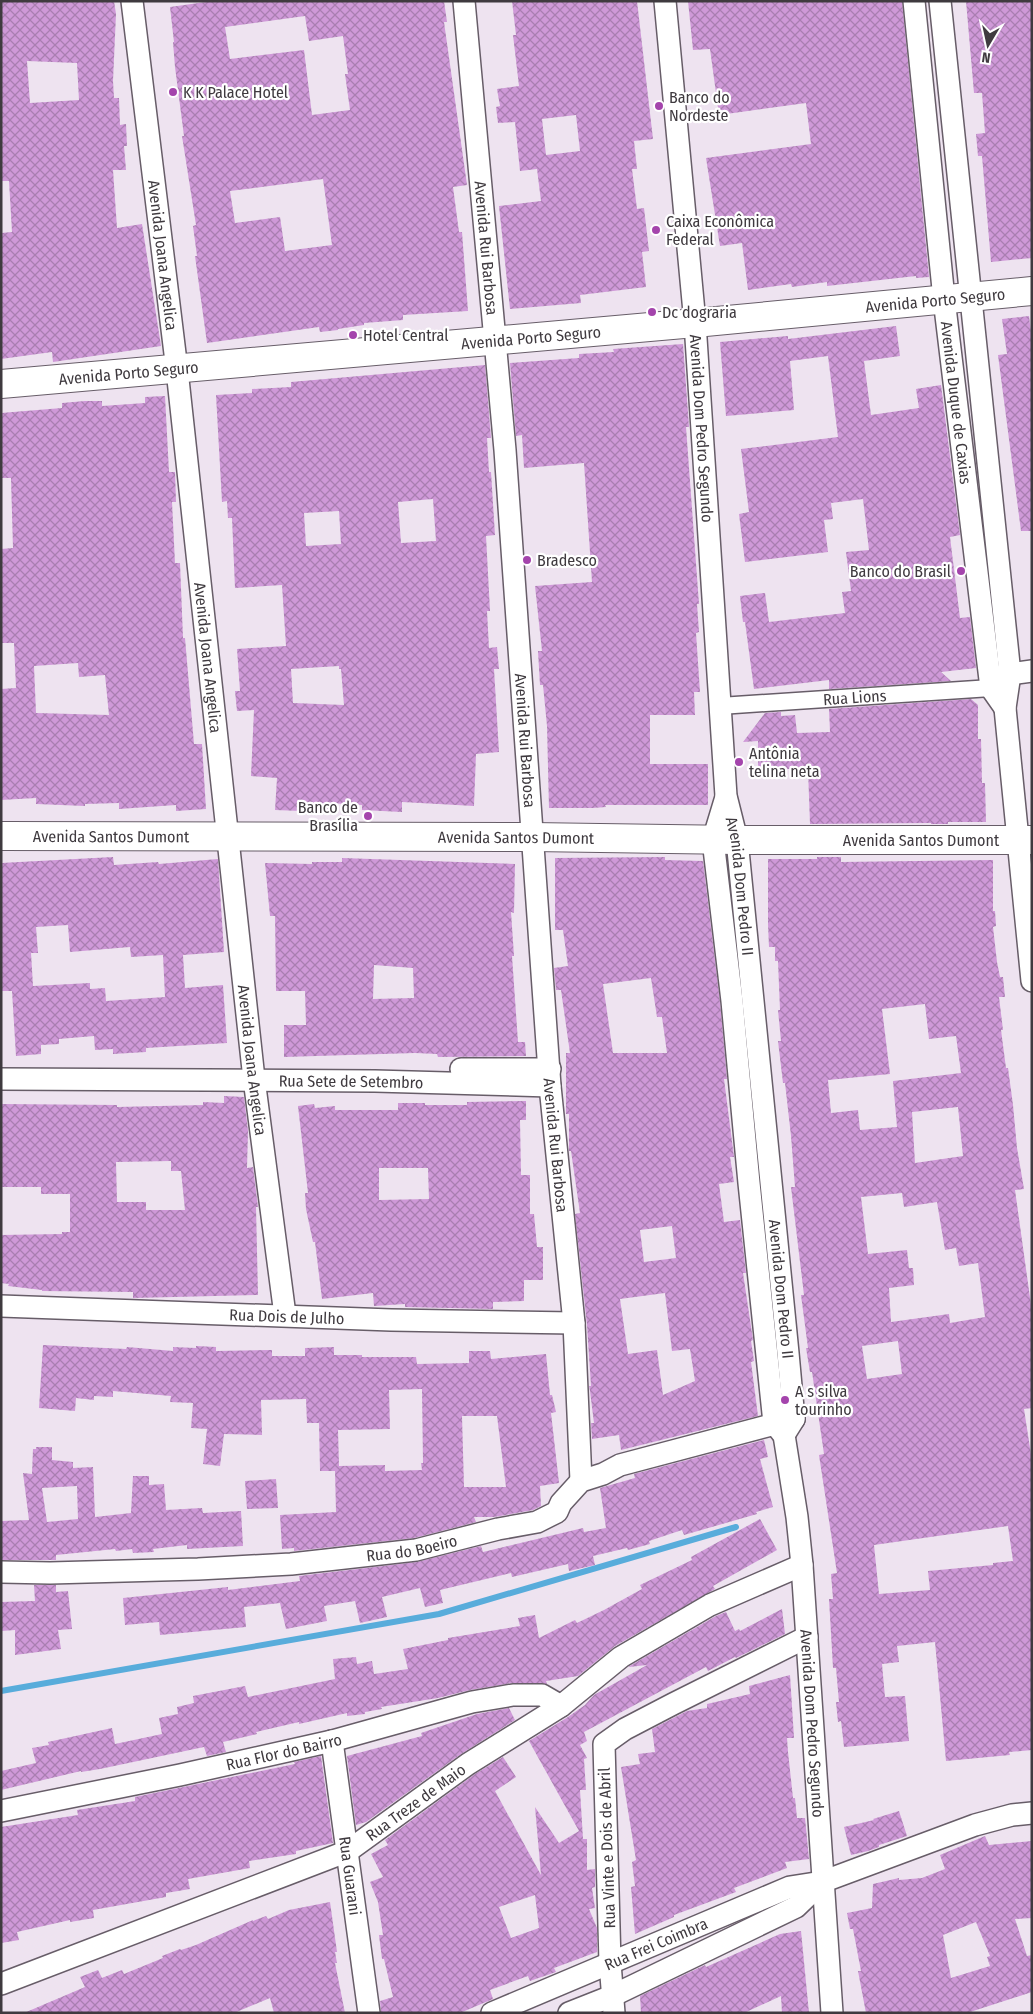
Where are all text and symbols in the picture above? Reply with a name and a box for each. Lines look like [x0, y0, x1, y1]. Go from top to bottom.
north arrow [963, 20, 1013, 70]
text: N [981, 48, 992, 66]
place label: K K Palace Hotel [183, 83, 288, 102]
marker: K K Palace Hotel [167, 86, 179, 98]
place label: Banco do Nordeste [669, 88, 730, 125]
marker: Banco do Nordeste [653, 100, 665, 112]
street label: Avenida Joana Angelica [144, 179, 182, 332]
street label: Avenida Rui Barbosa [471, 180, 502, 316]
place label: Caixa Econômica Federal [666, 212, 774, 249]
marker: Caixa Econômica Federal [650, 224, 662, 236]
street label: Avenida Porto Seguro [865, 284, 1006, 316]
place label: Dc dograria [662, 303, 737, 322]
marker: Dc dograria [646, 306, 658, 318]
street label: Avenida Duque de Caxias [937, 320, 976, 485]
street label: Avenida Porto Seguro [460, 322, 602, 353]
place label: Hotel Central [363, 326, 448, 345]
marker: Hotel Central [347, 329, 359, 341]
street label: Avenida Dom Pedro Segundo [686, 334, 718, 523]
street label: Avenida Porto Seguro [58, 357, 199, 388]
place label: Bradesco [537, 551, 597, 570]
marker: Bradesco [521, 554, 533, 566]
place label: Banco do Brasil [850, 562, 951, 581]
marker: Banco do Brasil [955, 565, 967, 577]
street label: Avenida Joana Angelica [191, 581, 226, 734]
street label: Avenida Rui Barbosa [511, 673, 540, 808]
street label: Rua Lions [822, 685, 887, 709]
place label: Antônia telina neta [749, 744, 820, 781]
marker: Antônia telina neta [733, 756, 745, 768]
place label: Banco de Brasília [298, 798, 358, 835]
marker: Banco de Brasília [362, 810, 374, 822]
street label: Avenida Dom Pedro II [722, 815, 758, 957]
street label: Avenida Santos Dumont [33, 827, 190, 846]
street label: Avenida Santos Dumont [438, 827, 595, 847]
street label: Avenida Santos Dumont [843, 831, 1000, 850]
street label: Avenida Joana Angelica [234, 984, 271, 1137]
street label: Rua Sete de Setembro [279, 1071, 424, 1092]
street label: Avenida Rui Barbosa [540, 1078, 572, 1213]
street label: Avenida Dom Pedro II [765, 1218, 798, 1360]
street label: Rua Dois de Julho [229, 1305, 345, 1328]
place label: A s silva tourinho [795, 1382, 852, 1419]
marker: A s silva tourinho [779, 1394, 791, 1406]
street label: Rua do Boeiro [365, 1530, 459, 1565]
street label: Avenida Dom Pedro Segundo [797, 1629, 828, 1818]
street label: Rua Flor do Bairro [224, 1729, 344, 1774]
street label: Rua Treze de Maio [362, 1760, 469, 1845]
street label: Rua Vinte e Dois de Abril [595, 1767, 619, 1929]
street label: Rua Guarani [336, 1835, 365, 1916]
street label: Rua Frei Coimbra [602, 1913, 710, 1974]

